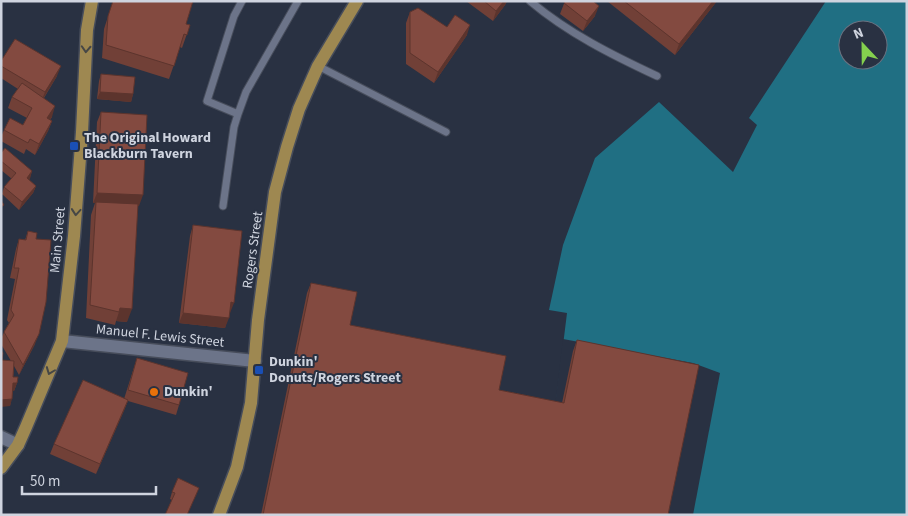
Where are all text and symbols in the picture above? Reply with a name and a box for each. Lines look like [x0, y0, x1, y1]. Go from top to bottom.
north arrow [838, 20, 888, 70]
text: N [850, 23, 867, 45]
one-way arrow [81, 46, 92, 54]
place label: The Original Howard Blackburn Tavern [84, 128, 211, 164]
marker: The Original Howard Blackburn Tavern [68, 140, 80, 152]
street label: Main Street [45, 206, 71, 274]
one-way arrow [70, 208, 81, 216]
street label: Rogers Street [238, 210, 268, 290]
street label: Manuel F. Lewis Street [95, 319, 225, 353]
place label: Dunkin' Donuts/Rogers Street [269, 352, 401, 388]
marker: Dunkin' Donuts/Rogers Street [253, 364, 265, 376]
one-way arrow [46, 366, 56, 375]
place label: Dunkin' [164, 382, 213, 402]
marker: Dunkin' [148, 386, 160, 398]
scale bar [22, 464, 156, 496]
text: 50 m [30, 471, 60, 492]

